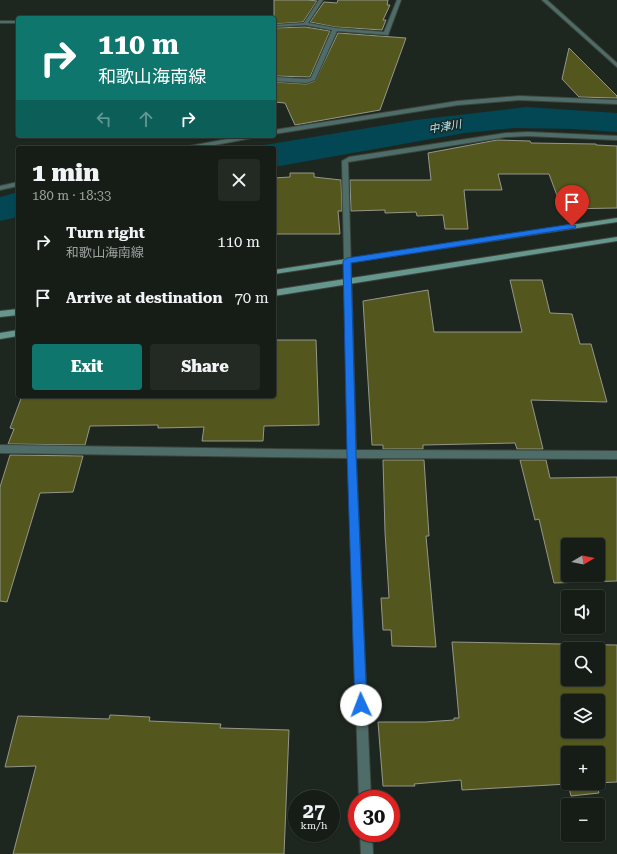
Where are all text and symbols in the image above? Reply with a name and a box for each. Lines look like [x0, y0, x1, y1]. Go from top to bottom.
text: 110 m [98, 28, 179, 61]
icon: right [32, 32, 84, 84]
text: 和歌山海南線 [98, 66, 206, 87]
icon: left [93, 108, 115, 130]
icon: ahead [135, 108, 157, 130]
icon: right [177, 108, 199, 130]
water label: 中津川 [428, 118, 463, 136]
text: 1 min [32, 159, 99, 187]
button: close [218, 159, 260, 201]
pin [555, 185, 589, 226]
text: 180 m · 18:33 [32, 188, 111, 203]
icon: arrive [561, 191, 583, 213]
text: Turn right [66, 224, 145, 242]
icon: right [32, 231, 54, 253]
text: 110 m [217, 233, 260, 251]
text: 和歌山海南線 [66, 245, 144, 260]
icon: arrive [32, 287, 54, 309]
text: Arrive at destination [66, 289, 222, 307]
text: 70 m [234, 289, 269, 307]
button: Exit [32, 344, 142, 390]
button: Share [150, 344, 260, 390]
north arrow [561, 538, 605, 582]
map controls [561, 538, 605, 842]
button: sound [561, 590, 605, 634]
button: search [561, 642, 605, 686]
position arrow [340, 684, 382, 726]
button: layers [561, 694, 605, 738]
button: + [561, 746, 605, 790]
speed limit sign: 30 [348, 790, 400, 842]
button: − [561, 798, 605, 842]
text: 27 [303, 799, 325, 823]
text: km/h [301, 820, 327, 831]

